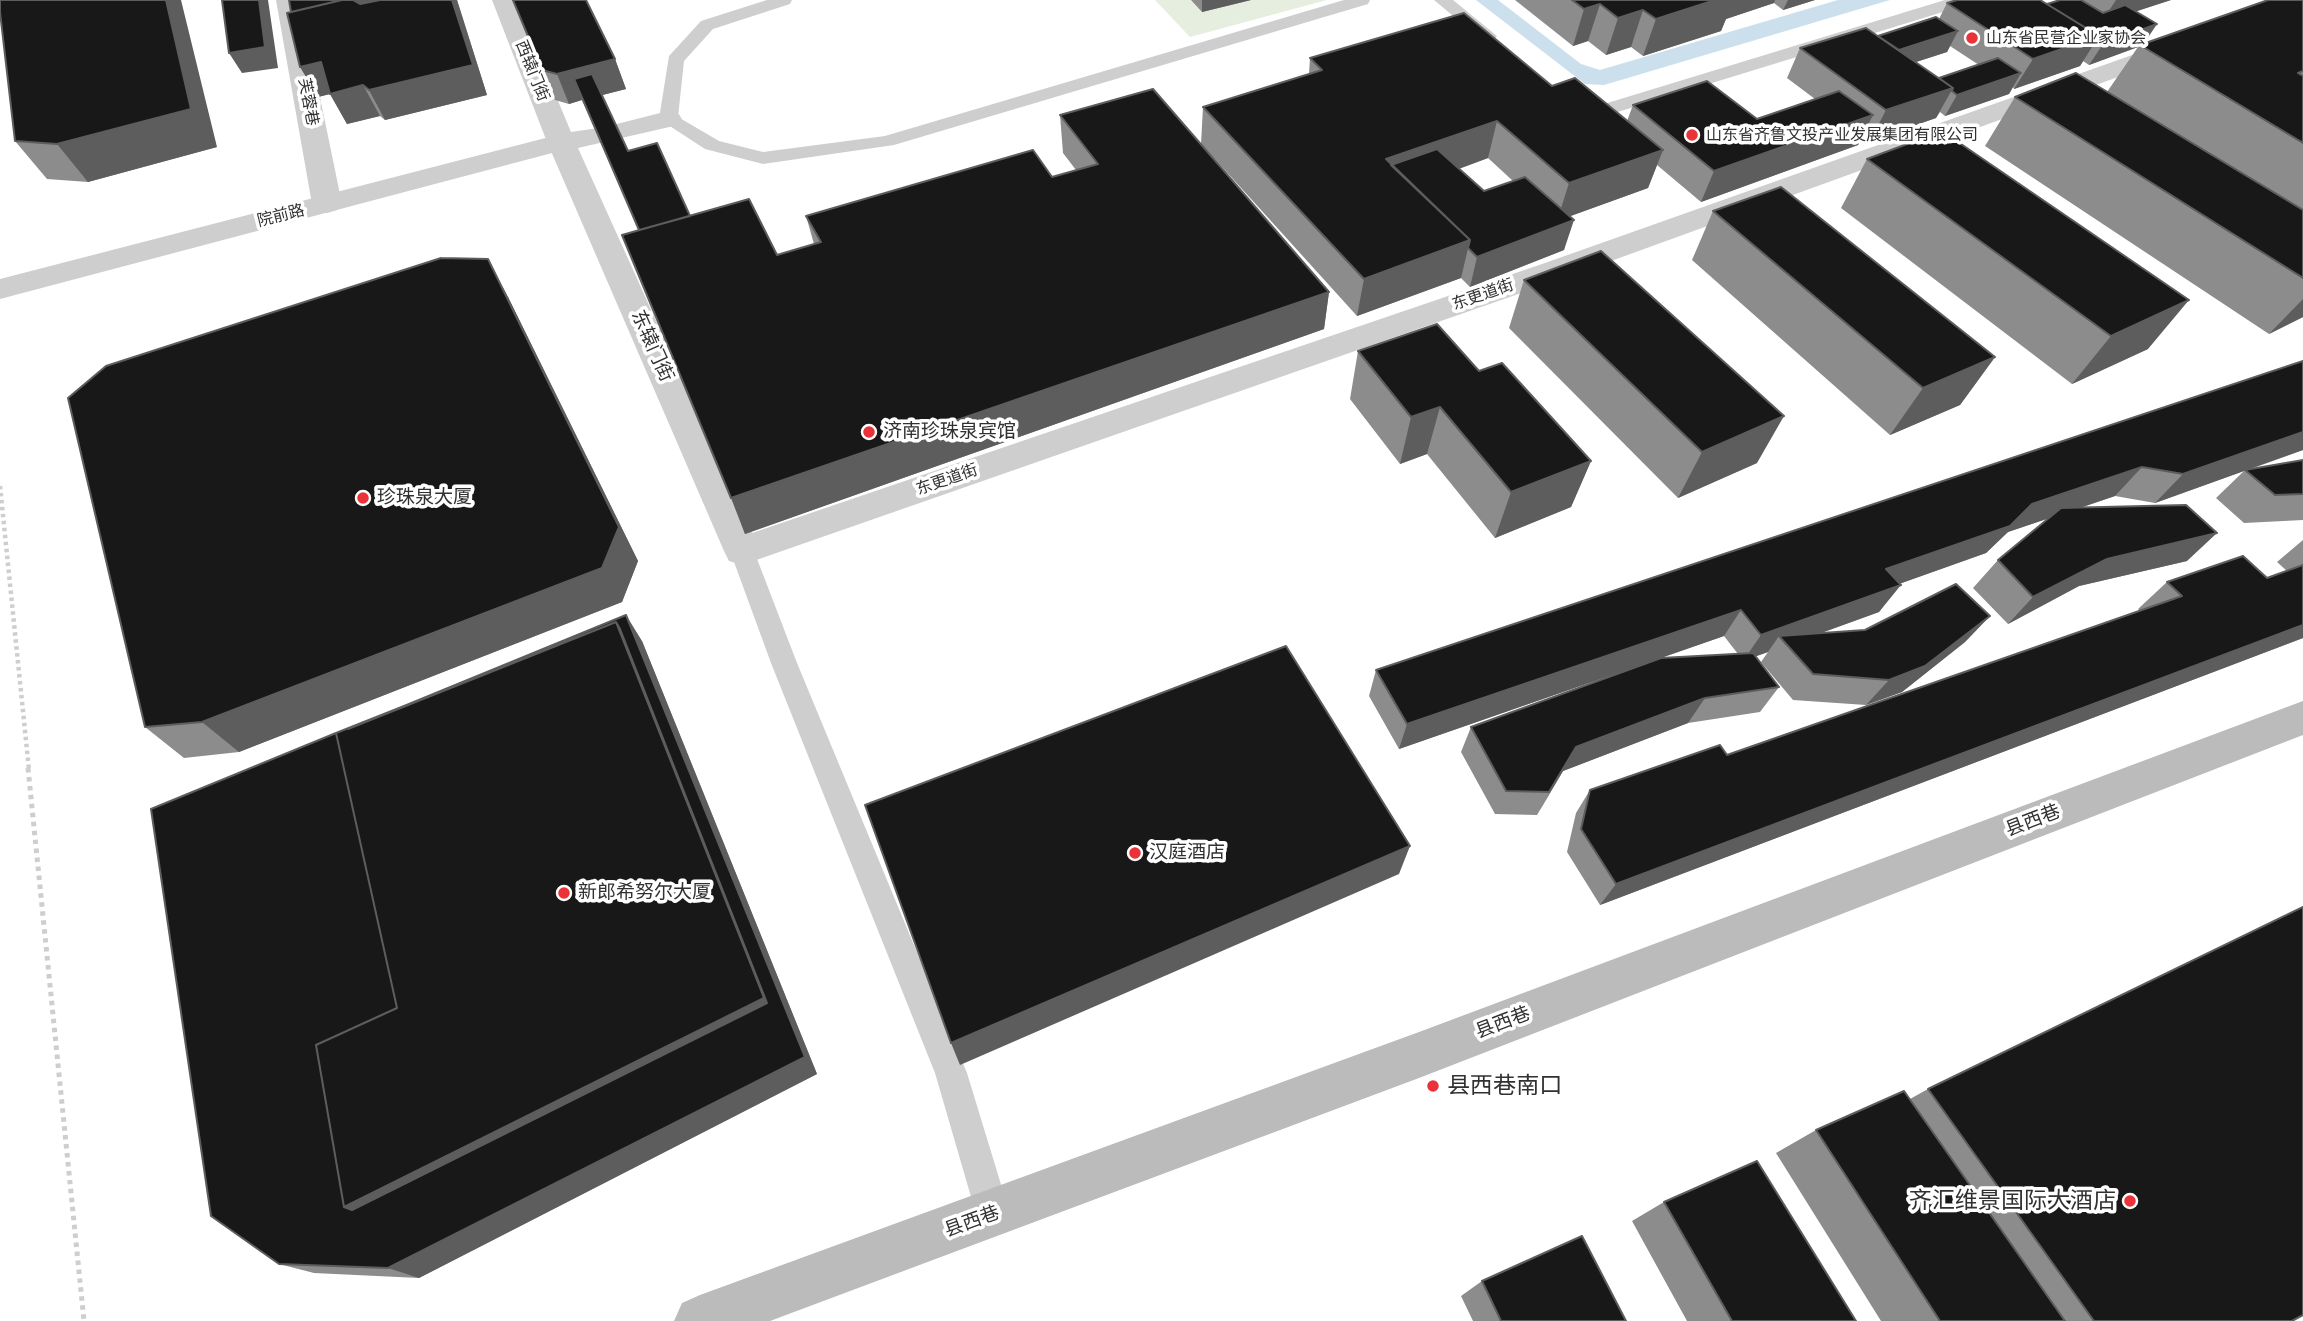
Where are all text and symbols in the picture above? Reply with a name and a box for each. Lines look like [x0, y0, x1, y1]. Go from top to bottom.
place label: 山东省民营企业家协会 [1986, 28, 2146, 48]
marker: 山东省民营企业家协会 [1964, 30, 1980, 46]
street label: 西辕门街 [511, 38, 553, 104]
street label: 芙蓉巷 [294, 77, 322, 127]
place label: 山东省齐鲁文投产业发展集团有限公司 [1706, 125, 1978, 145]
marker: 山东省齐鲁文投产业发展集团有限公司 [1684, 127, 1700, 143]
street label: 院前路 [255, 201, 307, 231]
street label: 东更道街 [1450, 276, 1516, 314]
street label: 东辕门街 [626, 307, 678, 385]
place label: 济南珍珠泉宾馆 [883, 421, 1016, 443]
marker: 济南珍珠泉宾馆 [861, 424, 877, 440]
street label: 东更道街 [914, 461, 980, 499]
place label: 珍珠泉大厦 [377, 487, 472, 509]
marker: 珍珠泉大厦 [355, 490, 371, 506]
street label: 县西巷 [2002, 800, 2064, 842]
place label: 汉庭酒店 [1149, 842, 1225, 864]
marker: 汉庭酒店 [1127, 845, 1143, 861]
place label: 新郎希努尔大厦 [578, 882, 711, 904]
marker: 新郎希努尔大厦 [556, 885, 572, 901]
street label: 县西巷 [1472, 1002, 1534, 1044]
place label: 县西巷南口 [1447, 1072, 1562, 1100]
marker: 县西巷南口 [1425, 1078, 1441, 1094]
place label: 齐汇维景国际大酒店 [1909, 1187, 2116, 1215]
marker: 齐汇维景国际大酒店 [2122, 1193, 2138, 1209]
street label: 县西巷 [941, 1202, 1003, 1242]

